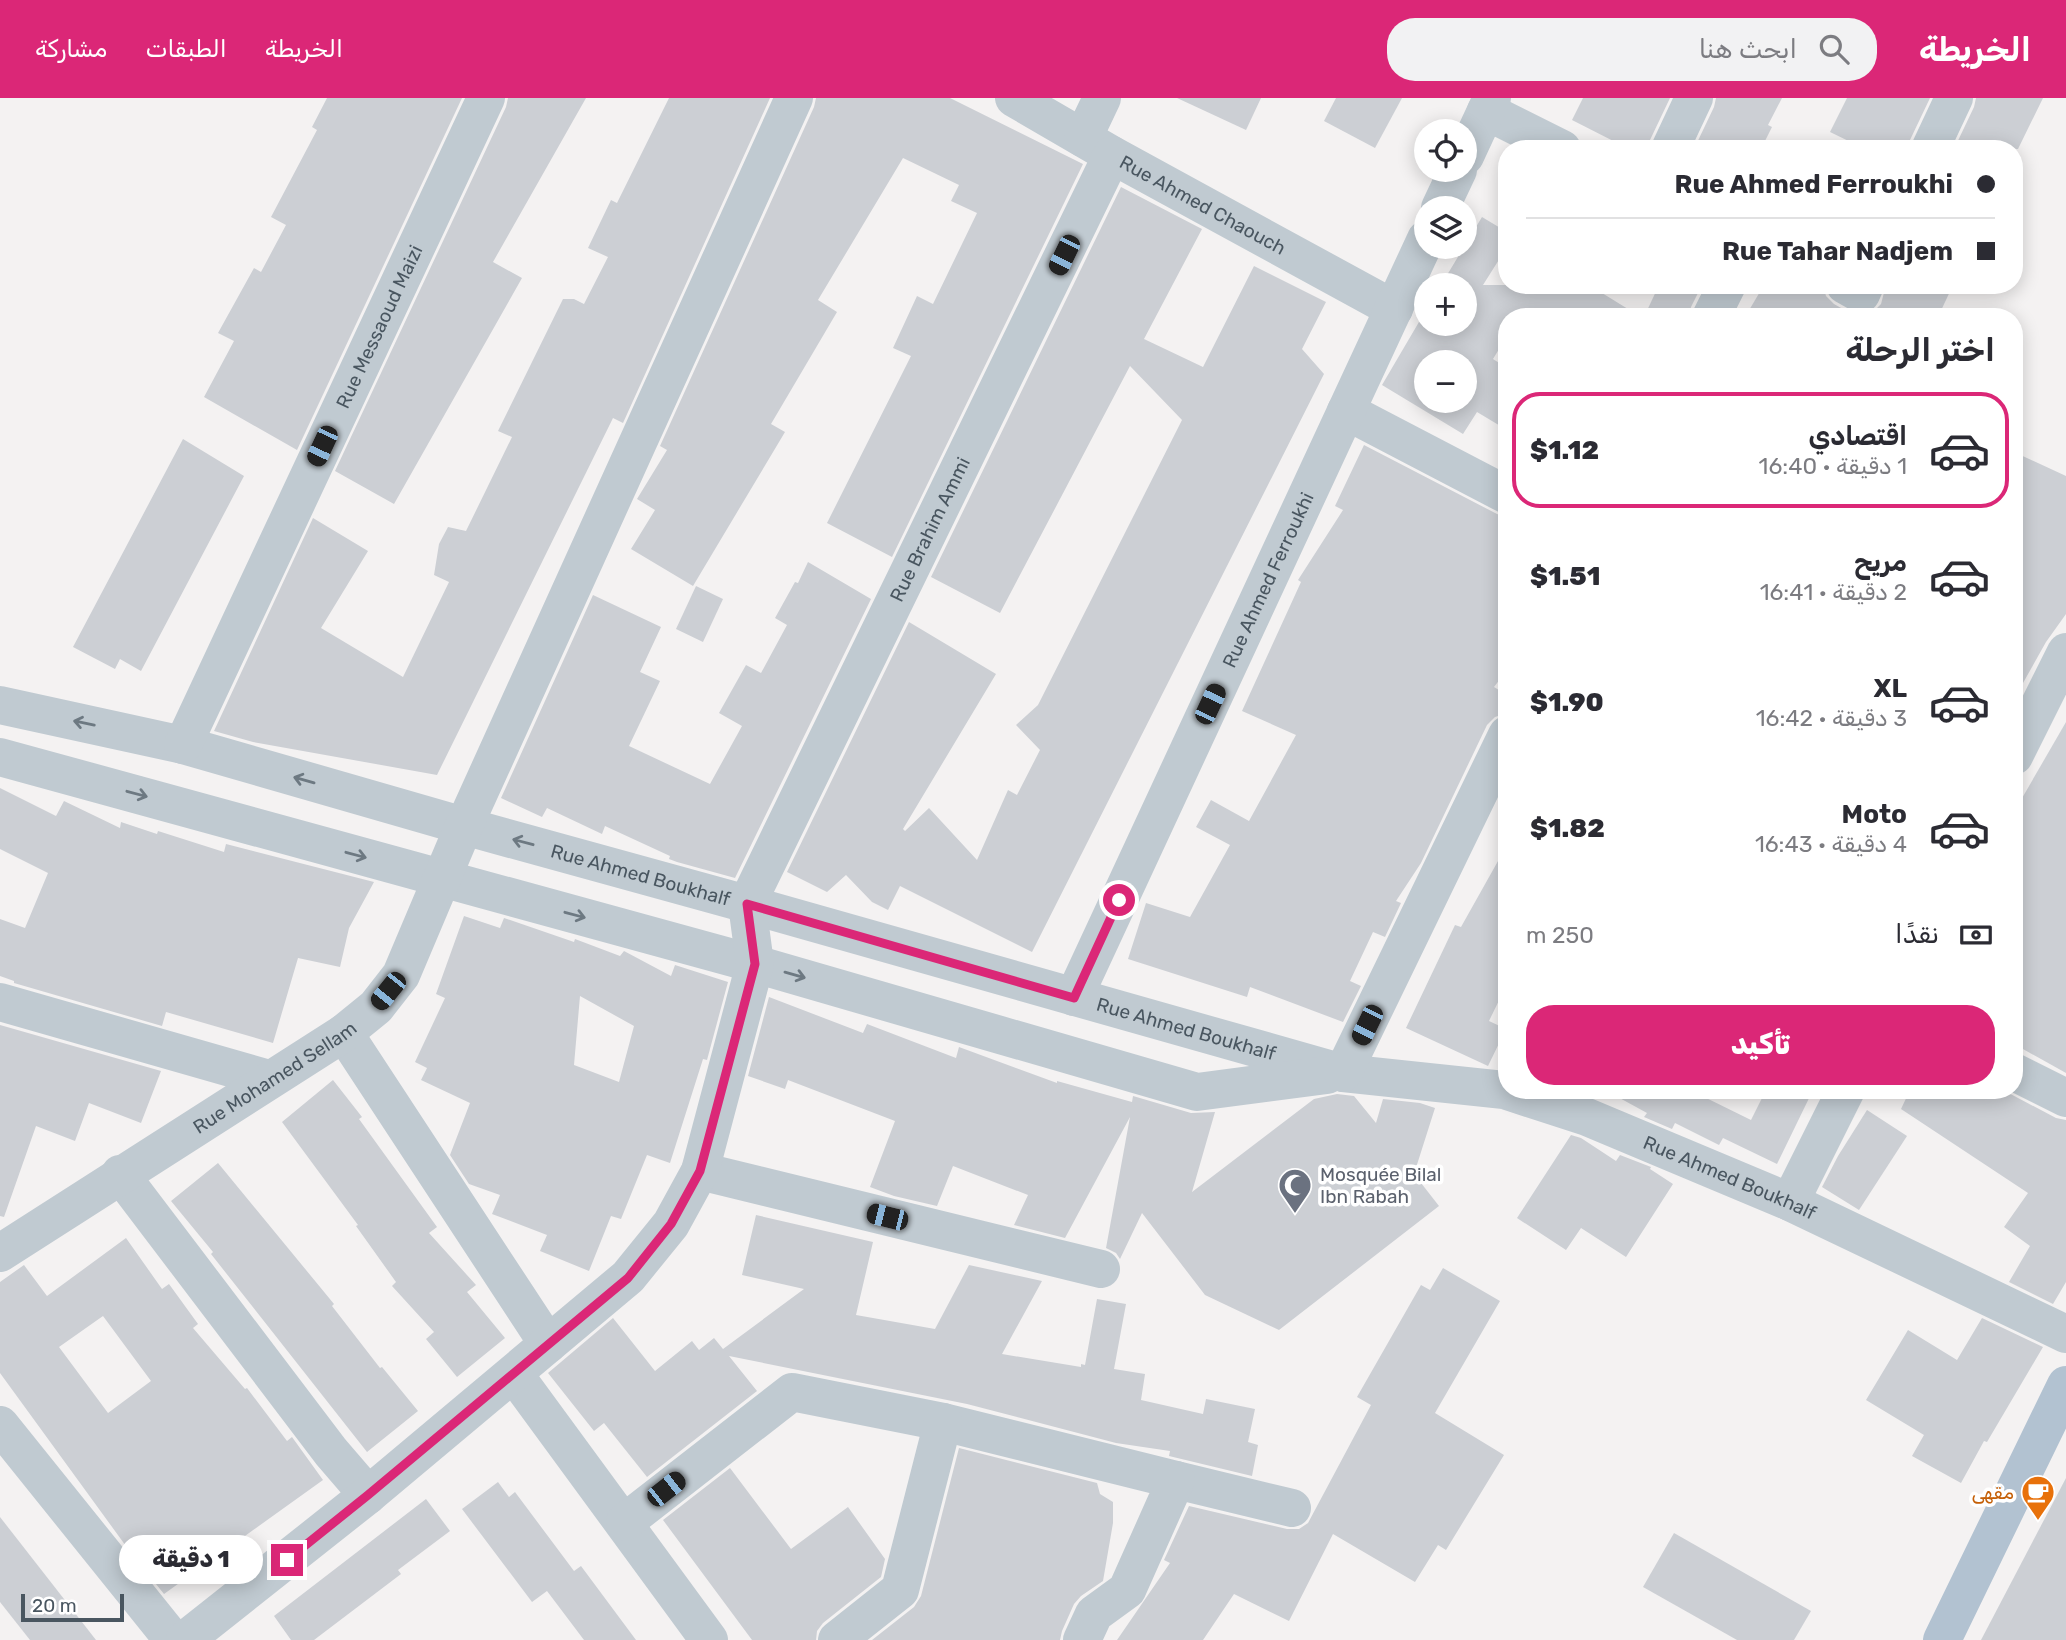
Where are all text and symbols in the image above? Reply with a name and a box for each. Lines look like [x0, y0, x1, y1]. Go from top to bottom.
search box [1387, 18, 1877, 81]
icon: search [1815, 30, 1853, 68]
text: الخريطة [1919, 30, 2031, 69]
text: ابحث هنا [1699, 34, 1797, 65]
text: مشاركة [35, 35, 107, 63]
text: الطبقات [145, 35, 227, 63]
text: الخريطة [265, 35, 343, 63]
map controls [1414, 119, 1477, 413]
button: locate [1414, 119, 1477, 182]
street label: Rue Ahmed Chaouch [1116, 151, 1290, 260]
text: Rue Ahmed Ferroukhi [1674, 169, 1953, 200]
button: layers [1414, 196, 1477, 259]
car [1046, 232, 1083, 278]
text: Rue Tahar Nadjem [1722, 236, 1953, 267]
street label: Rue Messaoud Maizi [331, 241, 427, 412]
button: + [1414, 273, 1477, 336]
text: اختر الرحلة [1845, 331, 1995, 369]
button: − [1414, 350, 1477, 413]
icon: car [1928, 419, 1991, 482]
text: اقتصادي [1808, 421, 1907, 452]
car [304, 423, 341, 469]
text: $1.12 [1530, 435, 1599, 466]
text: 1 دقيقة · 16:40 [1759, 452, 1907, 480]
street label: Rue Brahim Ammi [885, 453, 975, 606]
street label: Rue Ahmed Ferroukhi [1218, 489, 1319, 671]
icon: car [1928, 545, 1991, 608]
text: مريح [1854, 547, 1907, 578]
text: $1.51 [1530, 561, 1600, 592]
text: 2 دقيقة · 16:41 [1760, 578, 1907, 606]
icon: car [1928, 671, 1991, 734]
text: XL [1874, 673, 1907, 704]
car [1192, 681, 1229, 727]
text: $1.90 [1530, 687, 1604, 718]
text: 3 دقيقة · 16:42 [1756, 704, 1907, 732]
one-way arrow [73, 716, 96, 730]
one-way arrow [293, 773, 316, 786]
one-way arrow [125, 788, 147, 801]
icon: car [1928, 797, 1991, 860]
text: Moto [1842, 799, 1907, 830]
text: $1.82 [1530, 813, 1605, 844]
text: 4 دقيقة · 16:43 [1755, 830, 1907, 858]
one-way arrow [512, 835, 534, 848]
street label: Rue Ahmed Boukhalf [548, 839, 734, 911]
one-way arrow [345, 849, 367, 862]
route start [1103, 884, 1135, 916]
one-way arrow [564, 909, 586, 922]
icon: cash [1957, 916, 1995, 954]
text: نقدًا [1895, 919, 1939, 950]
text: 250 m [1526, 921, 1594, 949]
car [367, 968, 410, 1014]
one-way arrow [783, 970, 805, 983]
street label: Rue Ahmed Boukhalf [1094, 993, 1279, 1066]
car [1349, 1002, 1386, 1048]
button: تأكيد [1526, 1005, 1995, 1085]
street label: Rue Mohamed Sellam [189, 1016, 361, 1139]
street label: Rue Ahmed Boukhalf [1640, 1131, 1820, 1225]
place label: Mosquée Bilal Ibn Rabah [1320, 1163, 1441, 1208]
mosque icon: Mosquée Bilal Ibn Rabah [1276, 1166, 1314, 1215]
car [865, 1202, 910, 1232]
car [643, 1468, 690, 1510]
cafe icon: مقهى [2019, 1473, 2057, 1522]
place label: مقهى [1971, 1481, 2014, 1504]
callout: 1 دقيقة [119, 1536, 262, 1584]
route end [271, 1544, 303, 1576]
text: 1 دقيقة [152, 1545, 230, 1573]
scale bar [21, 1591, 124, 1623]
text: 20 m [32, 1594, 77, 1617]

